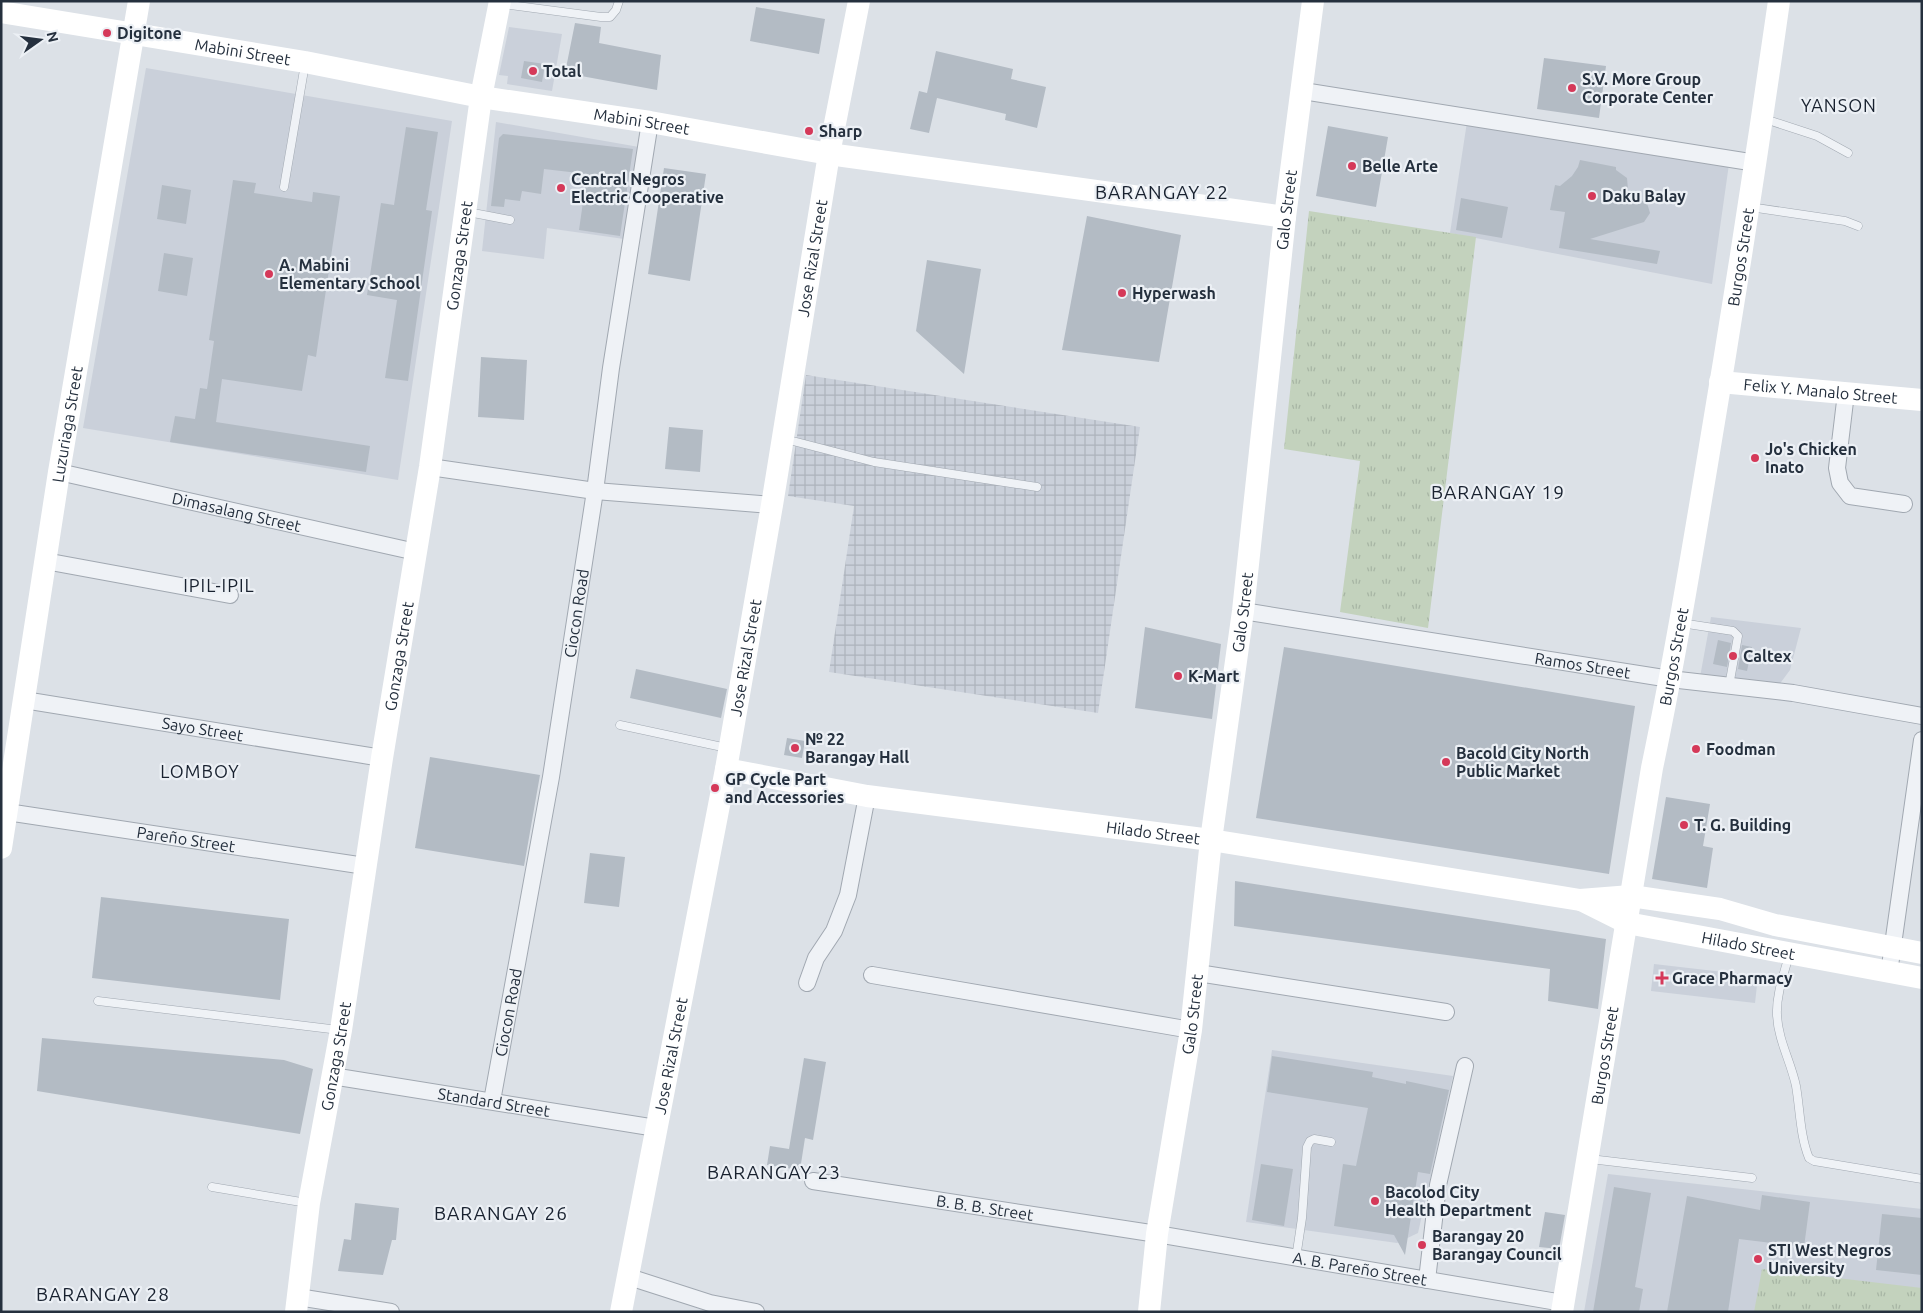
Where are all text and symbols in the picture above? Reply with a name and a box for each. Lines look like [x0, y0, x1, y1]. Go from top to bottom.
north arrow [15, 15, 65, 65]
place label: Digitone [117, 24, 182, 42]
marker: Digitone [101, 27, 113, 39]
text: N [44, 30, 62, 44]
street label: Mabini Street [194, 35, 293, 69]
place label: Total [543, 62, 581, 80]
marker: Total [527, 65, 539, 77]
place label: S.V. More Group Corporate Center [1582, 70, 1714, 106]
marker: S.V. More Group Corporate Center [1566, 82, 1578, 94]
district label: YANSON [1801, 95, 1877, 115]
street label: Mabini Street [593, 105, 692, 138]
place label: Sharp [819, 122, 862, 140]
marker: Sharp [803, 125, 815, 137]
place label: Belle Arte [1362, 157, 1438, 175]
marker: Belle Arte [1346, 160, 1358, 172]
street label: Galo Street [1273, 168, 1300, 251]
place label: Central Negros Electric Cooperative [571, 170, 724, 206]
district label: BARANGAY 22 [1095, 181, 1229, 203]
marker: Central Negros Electric Cooperative [555, 182, 567, 194]
place label: Daku Balay [1602, 187, 1686, 205]
marker: Daku Balay [1586, 190, 1598, 202]
street label: Jose Rizal Street [794, 198, 831, 318]
street label: Gonzaga Street [443, 199, 476, 312]
street label: Burgos Street [1724, 206, 1757, 308]
place label: A. Mabini Elementary School [279, 256, 420, 292]
marker: A. Mabini Elementary School [263, 268, 275, 280]
place label: Hyperwash [1132, 284, 1216, 302]
marker: Hyperwash [1116, 287, 1128, 299]
street label: Luzuriaga Street [49, 364, 86, 484]
street label: Felix Y. Manalo Street [1743, 375, 1899, 407]
place label: Jo's Chicken Inato [1765, 440, 1857, 476]
marker: Jo's Chicken Inato [1749, 452, 1761, 464]
district label: BARANGAY 19 [1431, 481, 1565, 503]
street label: Dimasalang Street [170, 489, 303, 535]
street label: Ciocon Road [560, 568, 592, 659]
street label: Galo Street [1228, 571, 1256, 654]
district label: IPIL-IPIL [183, 575, 255, 595]
street label: Jose Rizal Street [726, 597, 765, 718]
street label: Gonzaga Street [381, 599, 417, 712]
street label: Burgos Street [1656, 605, 1692, 707]
place label: Caltex [1743, 647, 1792, 665]
street label: Ramos Street [1534, 649, 1633, 682]
marker: Caltex [1727, 650, 1739, 662]
place label: K-Mart [1188, 667, 1240, 685]
marker: K-Mart [1172, 670, 1184, 682]
street label: Sayo Street [161, 713, 245, 745]
place label: № 22 Barangay Hall [805, 730, 909, 766]
place label: Foodman [1706, 740, 1776, 758]
marker: № 22 Barangay Hall [789, 742, 801, 754]
marker: Foodman [1690, 743, 1702, 755]
place label: Bacold City North Public Market [1456, 744, 1589, 780]
marker: Bacold City North Public Market [1440, 756, 1452, 768]
district label: LOMBOY [160, 761, 240, 781]
place label: GP Cycle Part and Accessories [725, 770, 844, 806]
marker: GP Cycle Part and Accessories [709, 782, 721, 794]
place label: T. G. Building [1694, 816, 1791, 834]
street label: Hilado Street [1105, 818, 1202, 848]
marker: T. G. Building [1678, 819, 1690, 831]
street label: Pareño Street [135, 823, 237, 855]
street label: Hilado Street [1700, 928, 1797, 963]
street label: Ciocon Road [491, 967, 525, 1058]
place label: Grace Pharmacy [1672, 969, 1793, 987]
street label: Galo Street [1178, 972, 1206, 1056]
marker: Grace Pharmacy [1656, 972, 1668, 984]
street label: Jose Rizal Street [650, 995, 691, 1116]
street label: Gonzaga Street [317, 1000, 354, 1112]
street label: Burgos Street [1587, 1004, 1622, 1106]
street label: Standard Street [436, 1084, 552, 1120]
district label: BARANGAY 23 [707, 1161, 841, 1183]
place label: Bacolod City Health Department [1385, 1183, 1531, 1219]
street label: B. B. B. Street [935, 1191, 1036, 1224]
marker: Bacolod City Health Department [1369, 1195, 1381, 1207]
district label: BARANGAY 26 [434, 1202, 568, 1224]
place label: Barangay 20 Barangay Council [1432, 1227, 1562, 1263]
marker: Barangay 20 Barangay Council [1416, 1239, 1428, 1251]
place label: STI West Negros University [1768, 1241, 1891, 1277]
street label: A. B. Pareño Street [1292, 1248, 1429, 1289]
marker: STI West Negros University [1752, 1253, 1764, 1265]
district label: BARANGAY 28 [36, 1283, 170, 1305]

